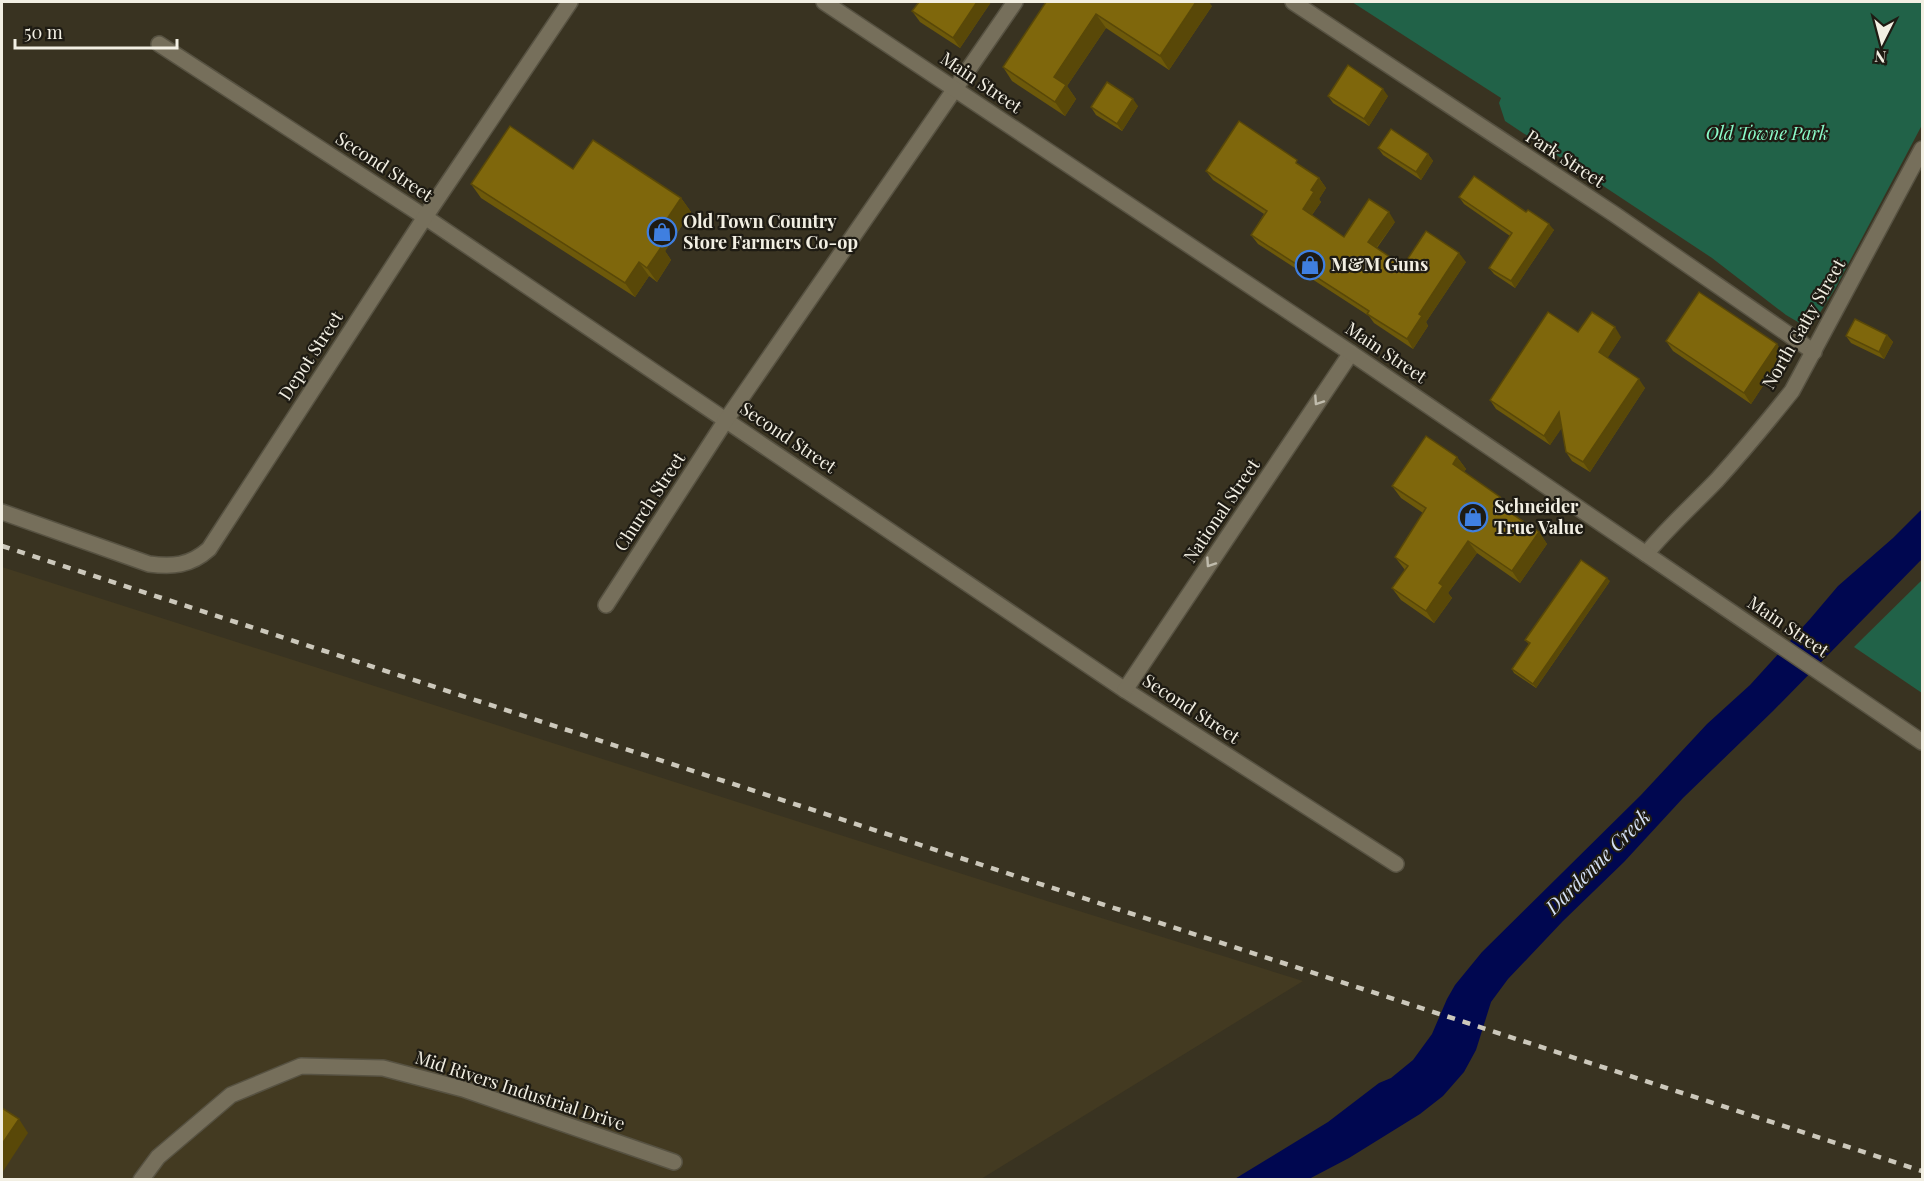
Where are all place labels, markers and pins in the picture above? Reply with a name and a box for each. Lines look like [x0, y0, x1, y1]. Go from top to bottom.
place label: Old Town Country Store Farmers Co-op [683, 209, 858, 254]
shop icon: Old Town Country Store Farmers Co-op [646, 216, 678, 248]
shop icon: M&M Guns [1294, 249, 1326, 281]
place label: M&M Guns [1331, 252, 1428, 276]
place label: Schneider True Value [1494, 494, 1584, 539]
shop icon: Schneider True Value [1457, 501, 1489, 533]

